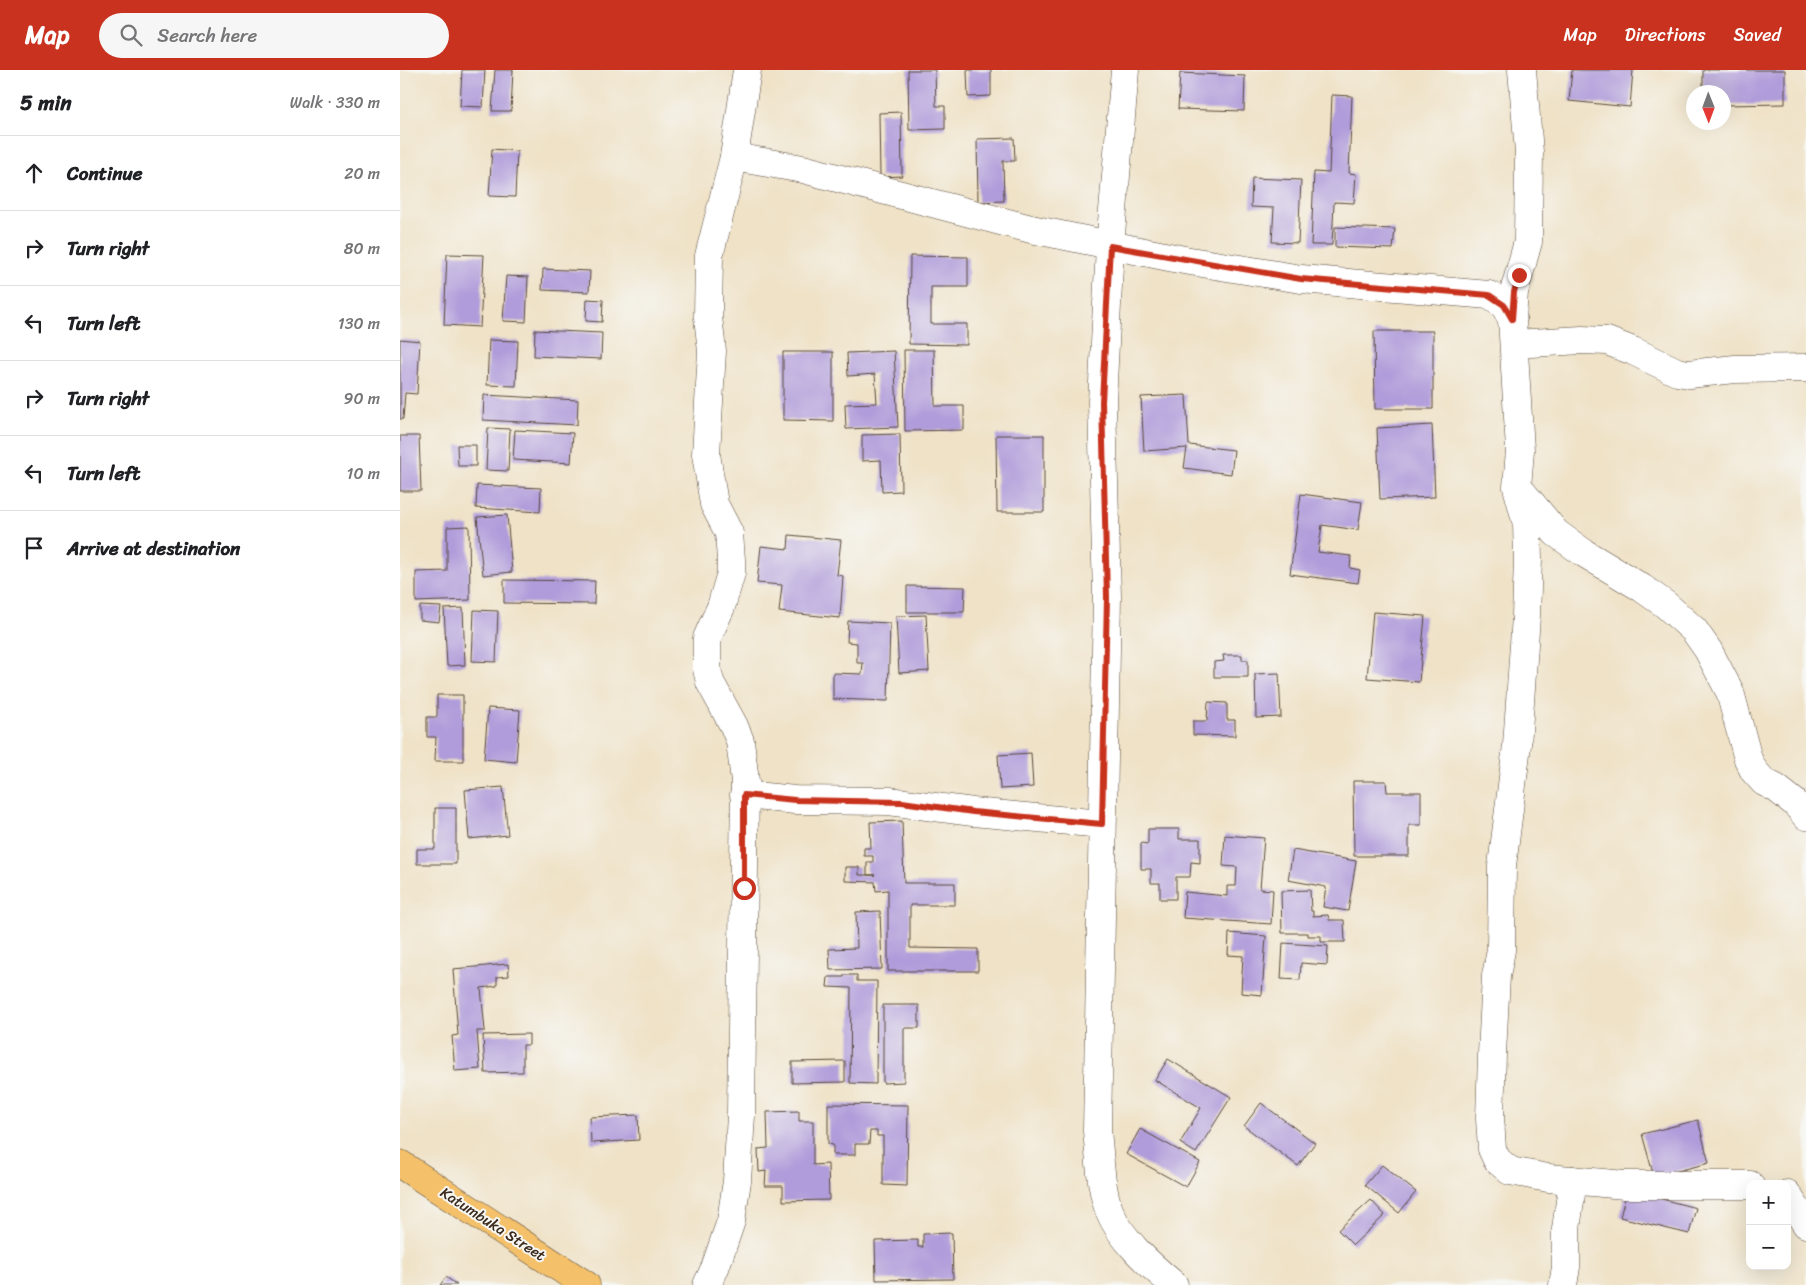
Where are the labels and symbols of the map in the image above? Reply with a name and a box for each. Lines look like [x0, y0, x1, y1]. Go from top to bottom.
north arrow [1686, 85, 1731, 130]
route end [1508, 264, 1531, 287]
route start [733, 877, 756, 900]
street label: Katumbuka Street [435, 1180, 552, 1268]

